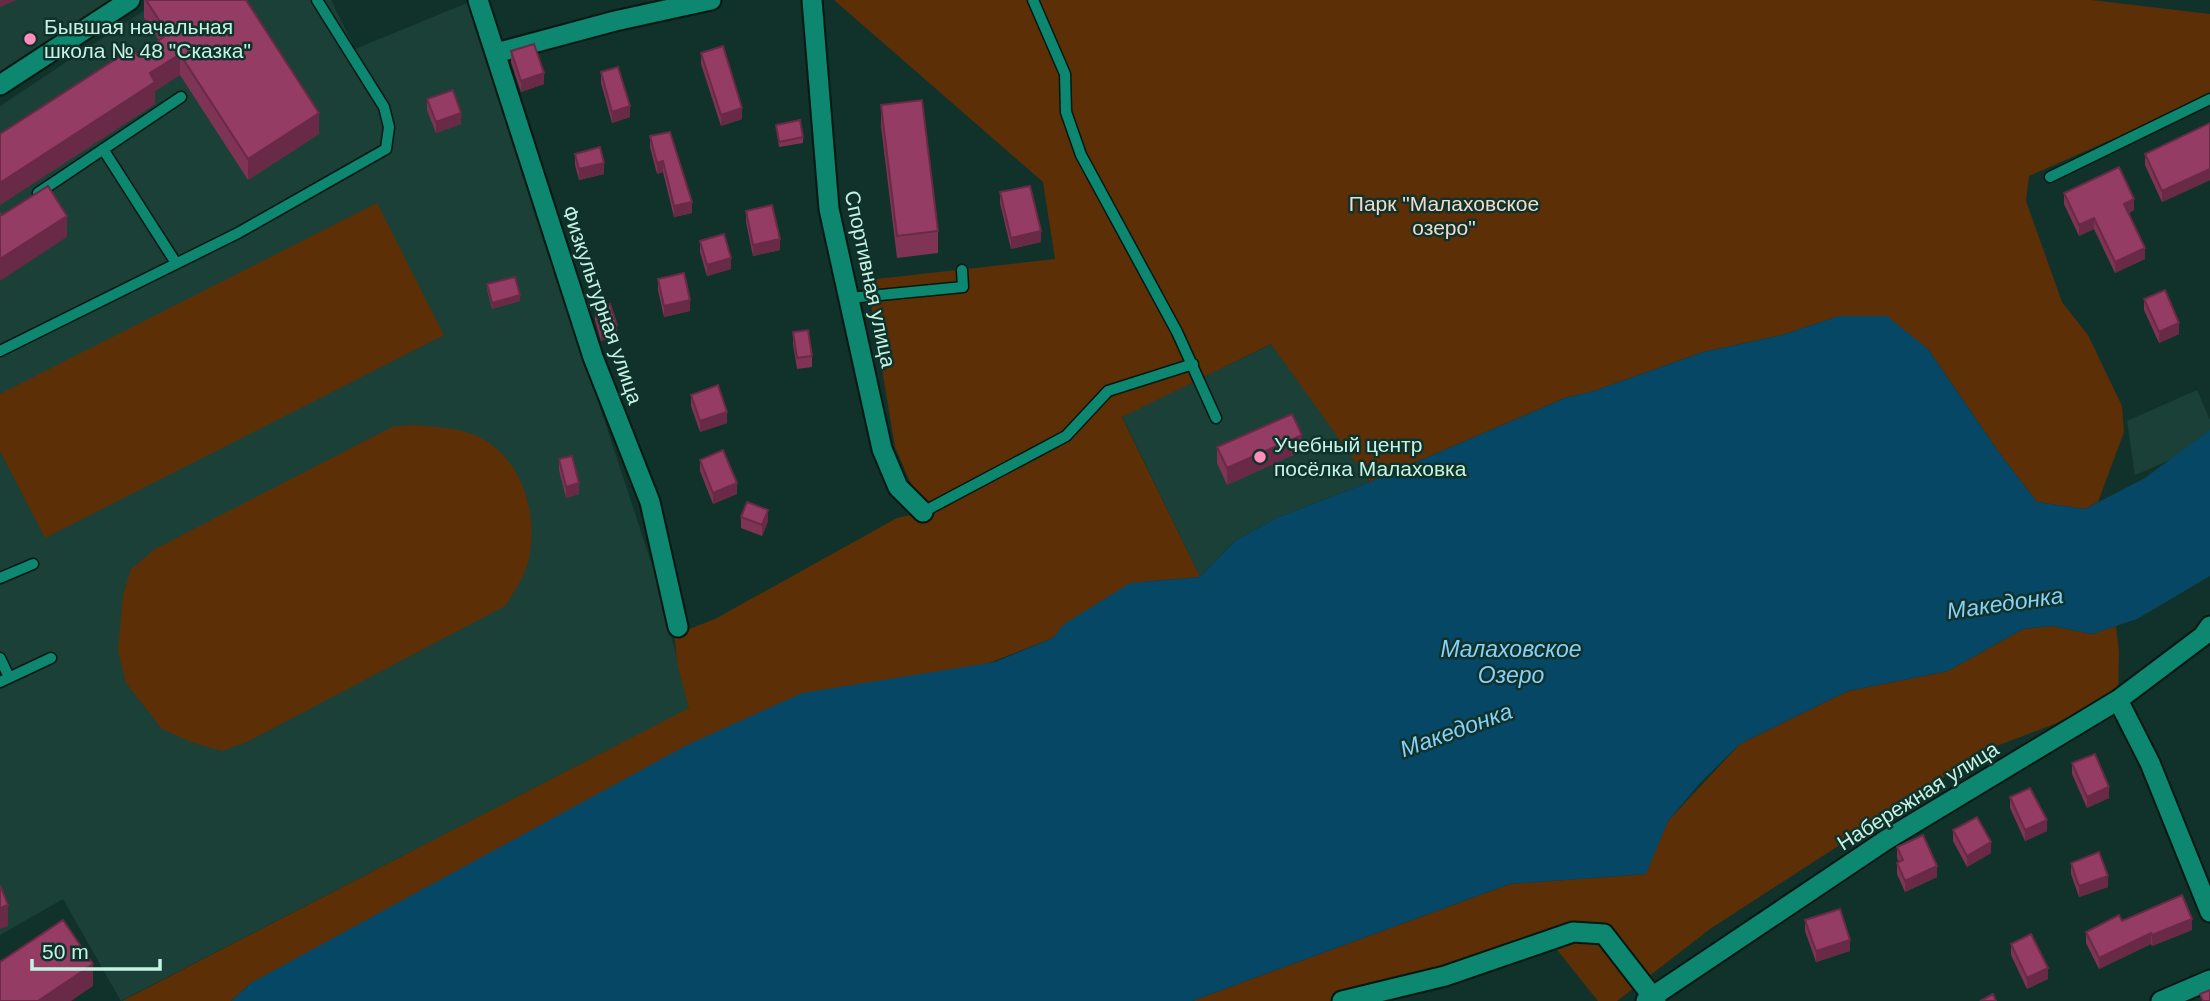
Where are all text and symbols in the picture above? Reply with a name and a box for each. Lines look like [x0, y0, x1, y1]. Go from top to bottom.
place label: Бывшая начальная школа № 48 "Сказка" [44, 15, 251, 62]
marker: Бывшая начальная школа № 48 "Сказка" [22, 31, 38, 47]
street label: Спортивная улица [841, 188, 901, 370]
park label: Парк "Малаховское озеро" [1349, 192, 1539, 239]
street label: Физкультурная улица [558, 203, 647, 407]
place label: Учебный центр посёлка Малаховка [1274, 433, 1467, 480]
marker: Учебный центр посёлка Малаховка [1252, 449, 1268, 465]
water label: Македонка [1945, 582, 2065, 624]
water label: Малаховское Озеро [1440, 636, 1582, 688]
water label: Македонка [1396, 698, 1516, 762]
street label: Набережная улица [1833, 736, 2003, 855]
scale bar [32, 928, 159, 972]
text: 50 m [42, 940, 89, 963]

